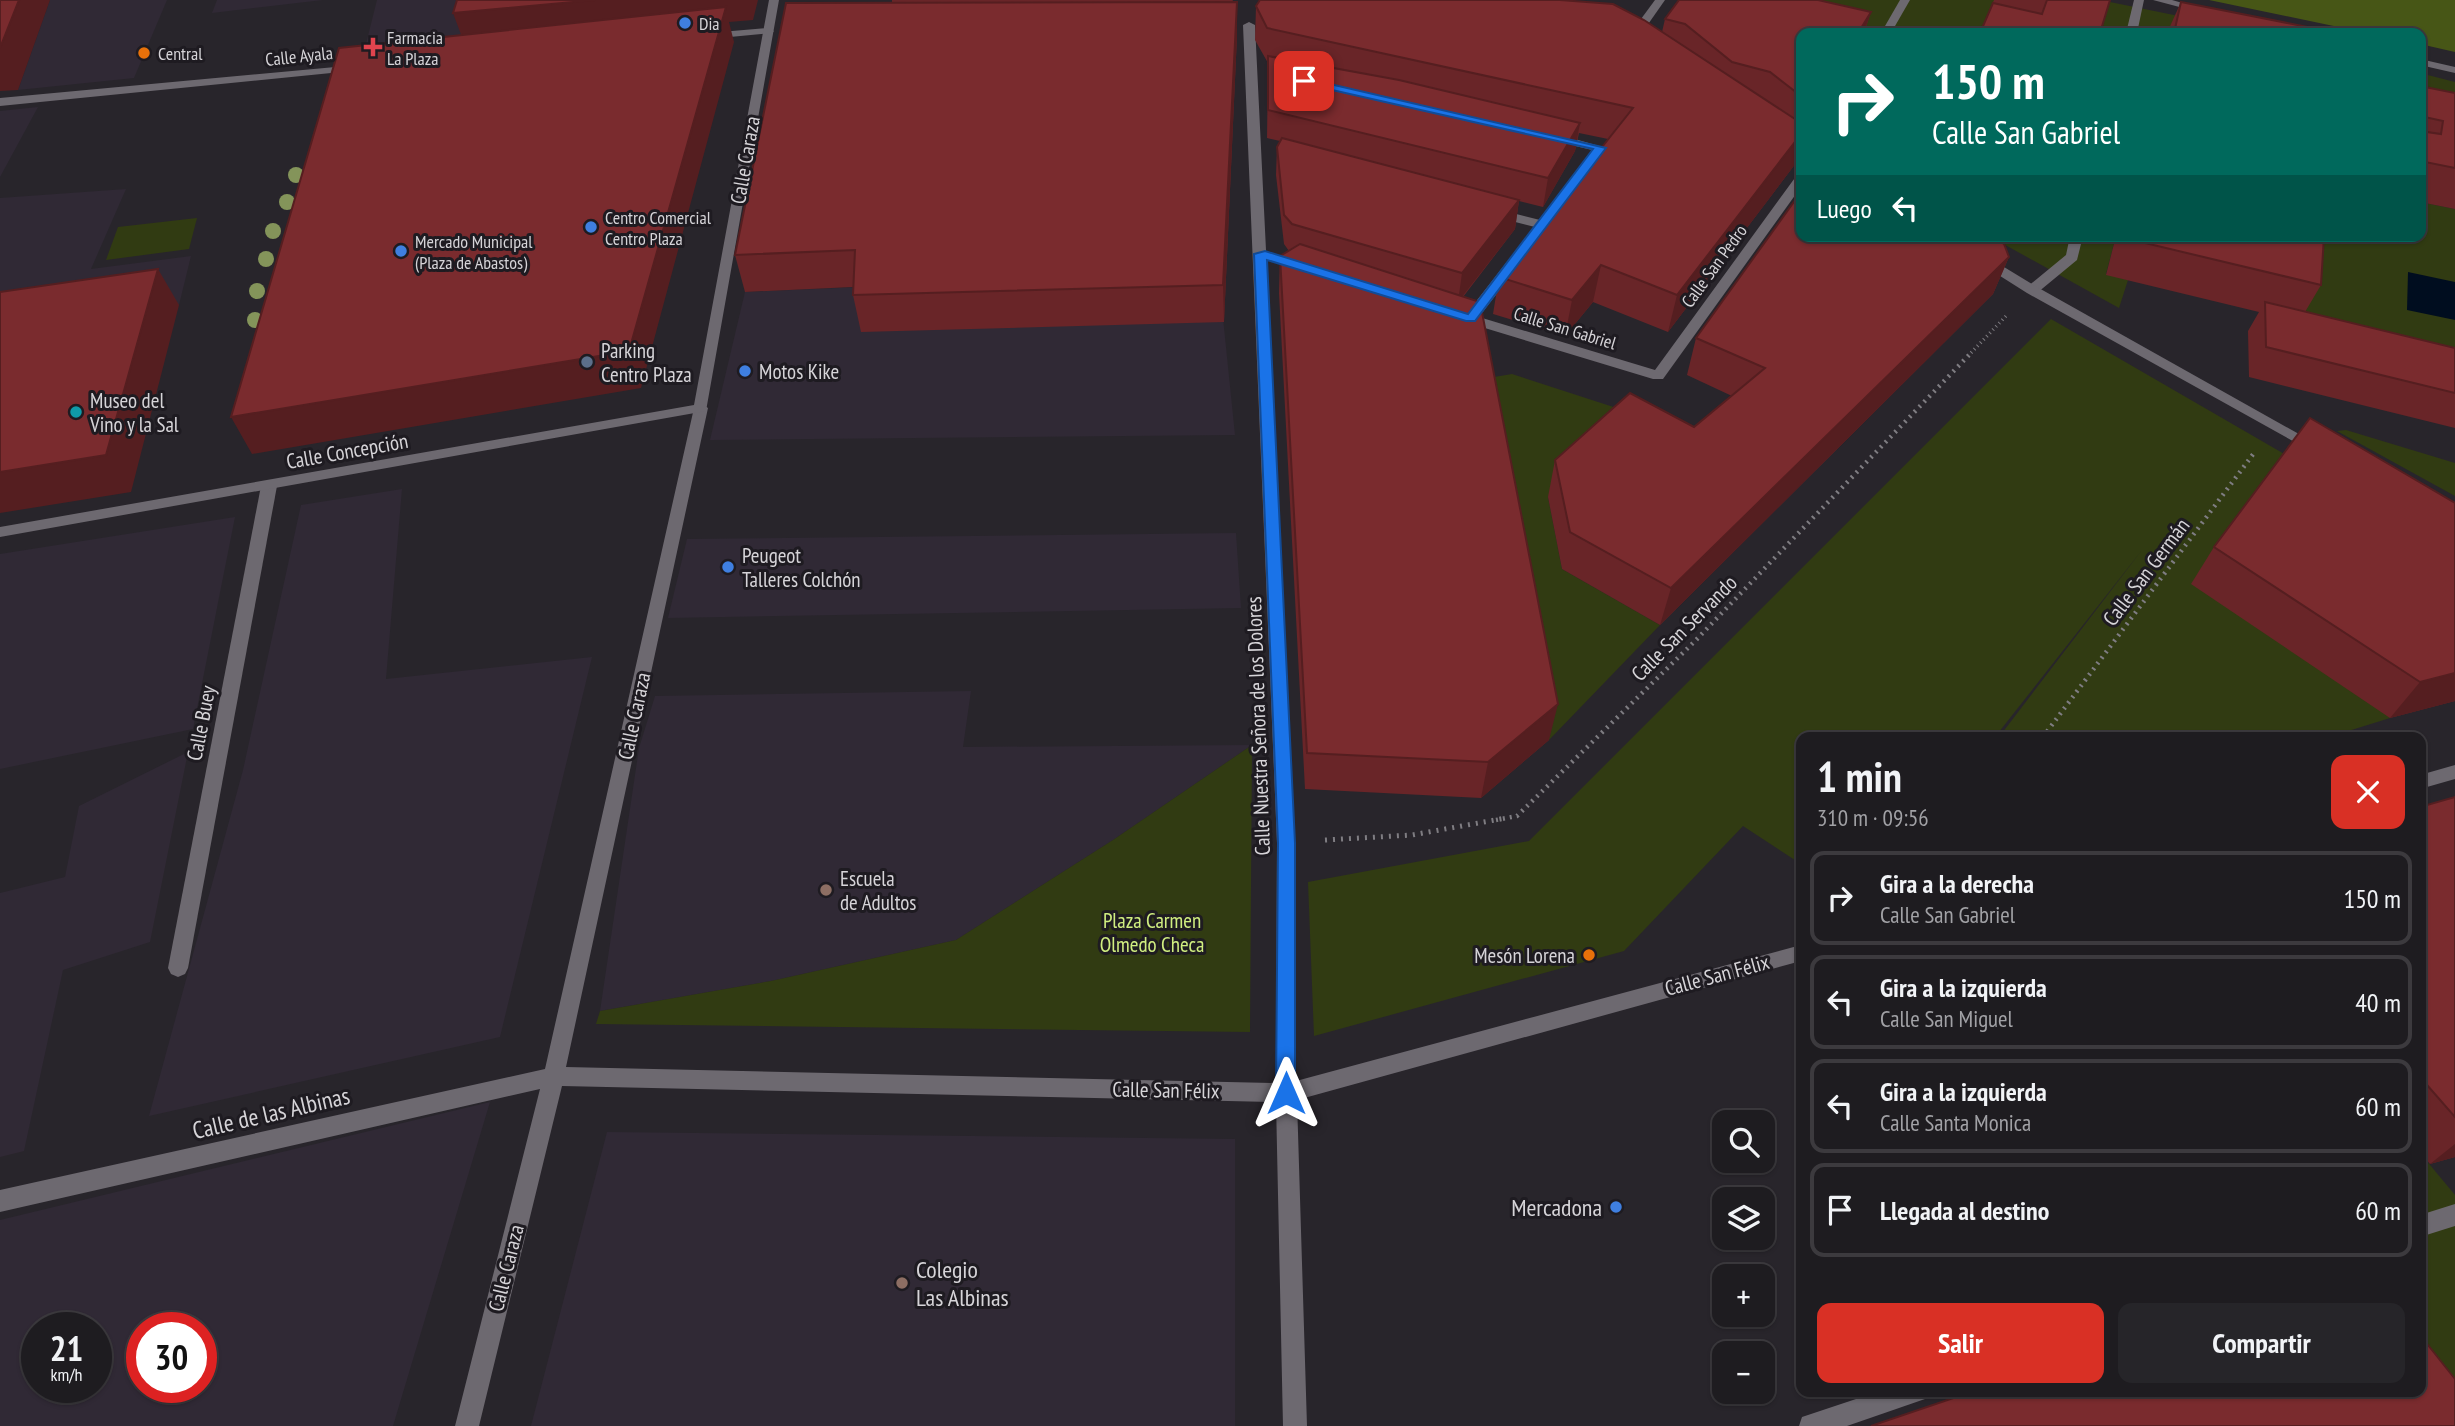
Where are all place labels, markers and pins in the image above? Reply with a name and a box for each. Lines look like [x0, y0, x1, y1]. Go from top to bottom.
place label: Dia [699, 12, 720, 35]
marker: Dia [677, 15, 693, 31]
place label: Farmacia La Plaza [387, 26, 443, 70]
marker: Farmacia La Plaza [365, 39, 381, 55]
place label: Central [158, 42, 203, 65]
marker: Central [136, 45, 152, 61]
pin [1274, 51, 1334, 111]
place label: Centro Comercial Centro Plaza [605, 206, 712, 250]
marker: Centro Comercial Centro Plaza [583, 219, 599, 235]
place label: Mercado Municipal (Plaza de Abastos) [415, 230, 533, 274]
marker: Mercado Municipal (Plaza de Abastos) [393, 243, 409, 259]
place label: Parking Centro Plaza [601, 337, 692, 388]
marker: Parking Centro Plaza [579, 354, 595, 370]
place label: Motos Kike [759, 358, 839, 385]
marker: Motos Kike [737, 363, 753, 379]
place label: Museo del Vino y la Sal [89, 387, 179, 438]
marker: Museo del Vino y la Sal [68, 404, 84, 420]
place label: Peugeot Talleres Colchón [742, 542, 860, 593]
marker: Peugeot Talleres Colchón [720, 559, 736, 575]
place label: Escuela de Adultos [840, 865, 916, 916]
marker: Escuela de Adultos [818, 882, 834, 898]
place label: Mesón Lorena [1474, 942, 1575, 969]
marker: Mesón Lorena [1581, 947, 1597, 963]
place label: Mercadona [1511, 1192, 1602, 1223]
marker: Mercadona [1608, 1199, 1624, 1215]
place label: Colegio Las Albinas [916, 1254, 1009, 1313]
marker: Colegio Las Albinas [894, 1275, 910, 1291]

